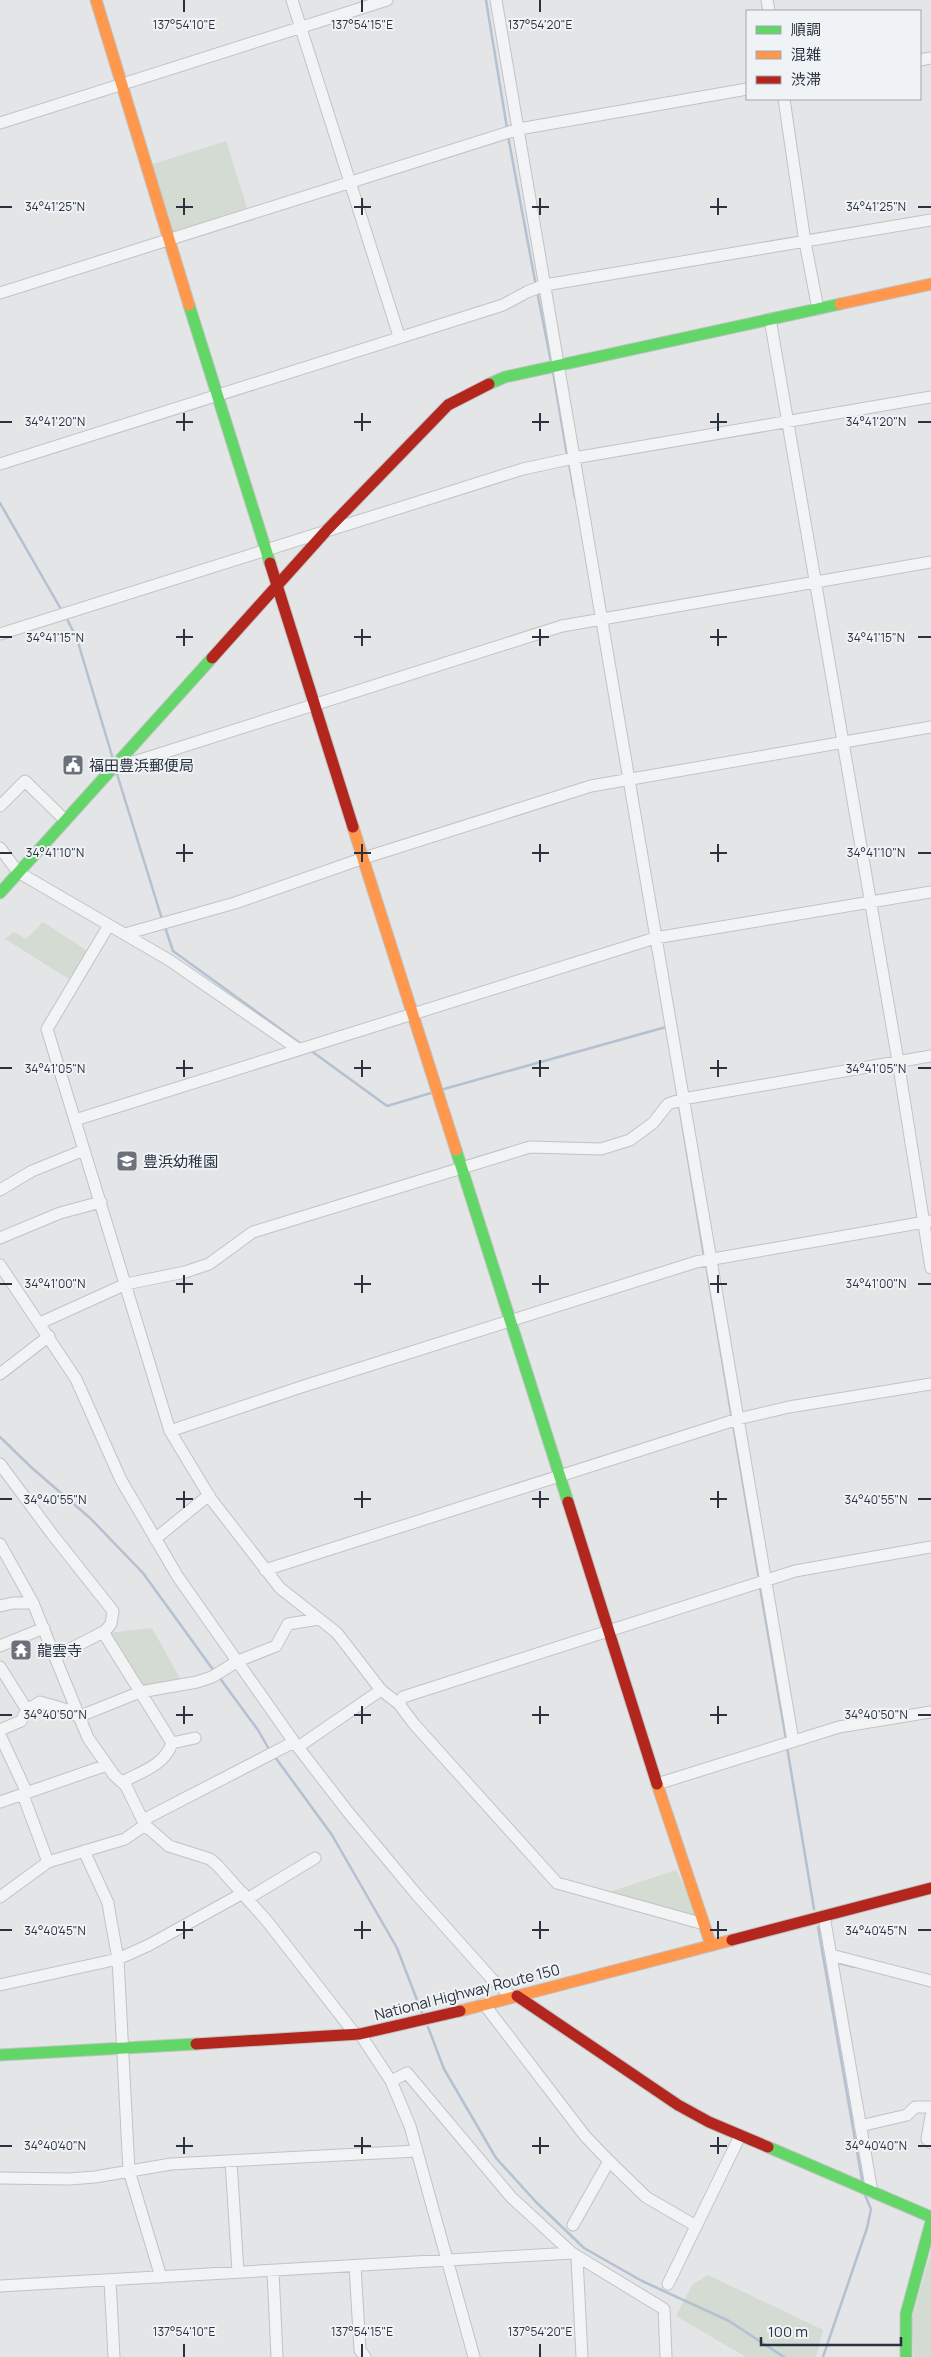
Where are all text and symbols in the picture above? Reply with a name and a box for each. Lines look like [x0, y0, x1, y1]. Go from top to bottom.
legend [746, 10, 921, 100]
text: 137°54'10"E [153, 16, 215, 33]
text: 137°54'15"E [331, 16, 393, 33]
text: 137°54'20"E [508, 16, 572, 33]
text: 順調 [791, 19, 821, 40]
text: 混雑 [791, 44, 821, 65]
text: 渋滞 [791, 69, 821, 90]
text: 34°41'25"N [25, 198, 85, 215]
text: 34°41'25"N [846, 198, 906, 215]
text: 34°41'20"N [25, 413, 85, 430]
text: 34°41'20"N [846, 413, 906, 430]
text: 34°41'15"N [26, 629, 84, 646]
text: 34°41'15"N [847, 629, 905, 646]
public building icon: 福田豊浜郵便局 [61, 753, 85, 777]
place label: 福田豊浜郵便局 [89, 755, 194, 776]
text: 34°41'10"N [26, 844, 84, 861]
text: 34°41'10"N [847, 844, 905, 861]
text: 34°41'05"N [25, 1060, 85, 1077]
text: 34°41'05"N [846, 1060, 906, 1077]
school or university icon: 豊浜幼稚園 [115, 1149, 139, 1173]
place label: 豊浜幼稚園 [143, 1151, 218, 1172]
text: 34°41'00"N [25, 1275, 86, 1292]
text: 34°41'00"N [846, 1275, 907, 1292]
text: 34°40'55"N [24, 1491, 86, 1508]
text: 34°40'55"N [845, 1491, 907, 1508]
temple icon: 龍雲寺 [9, 1638, 33, 1662]
place label: 龍雲寺 [37, 1640, 82, 1661]
text: 34°40'50"N [23, 1706, 87, 1723]
text: 34°40'50"N [844, 1706, 908, 1723]
text: 34°40'45"N [24, 1922, 86, 1939]
text: 34°40'45"N [845, 1922, 907, 1939]
street label: National Highway Route 150 [372, 1959, 562, 2025]
text: 34°40'40"N [24, 2137, 86, 2154]
text: 34°40'40"N [845, 2137, 907, 2154]
scale bar [761, 2314, 901, 2346]
text: 100 m [768, 2321, 808, 2342]
text: 137°54'10"E [153, 2323, 215, 2340]
text: 137°54'15"E [331, 2323, 393, 2340]
text: 137°54'20"E [508, 2323, 572, 2340]

